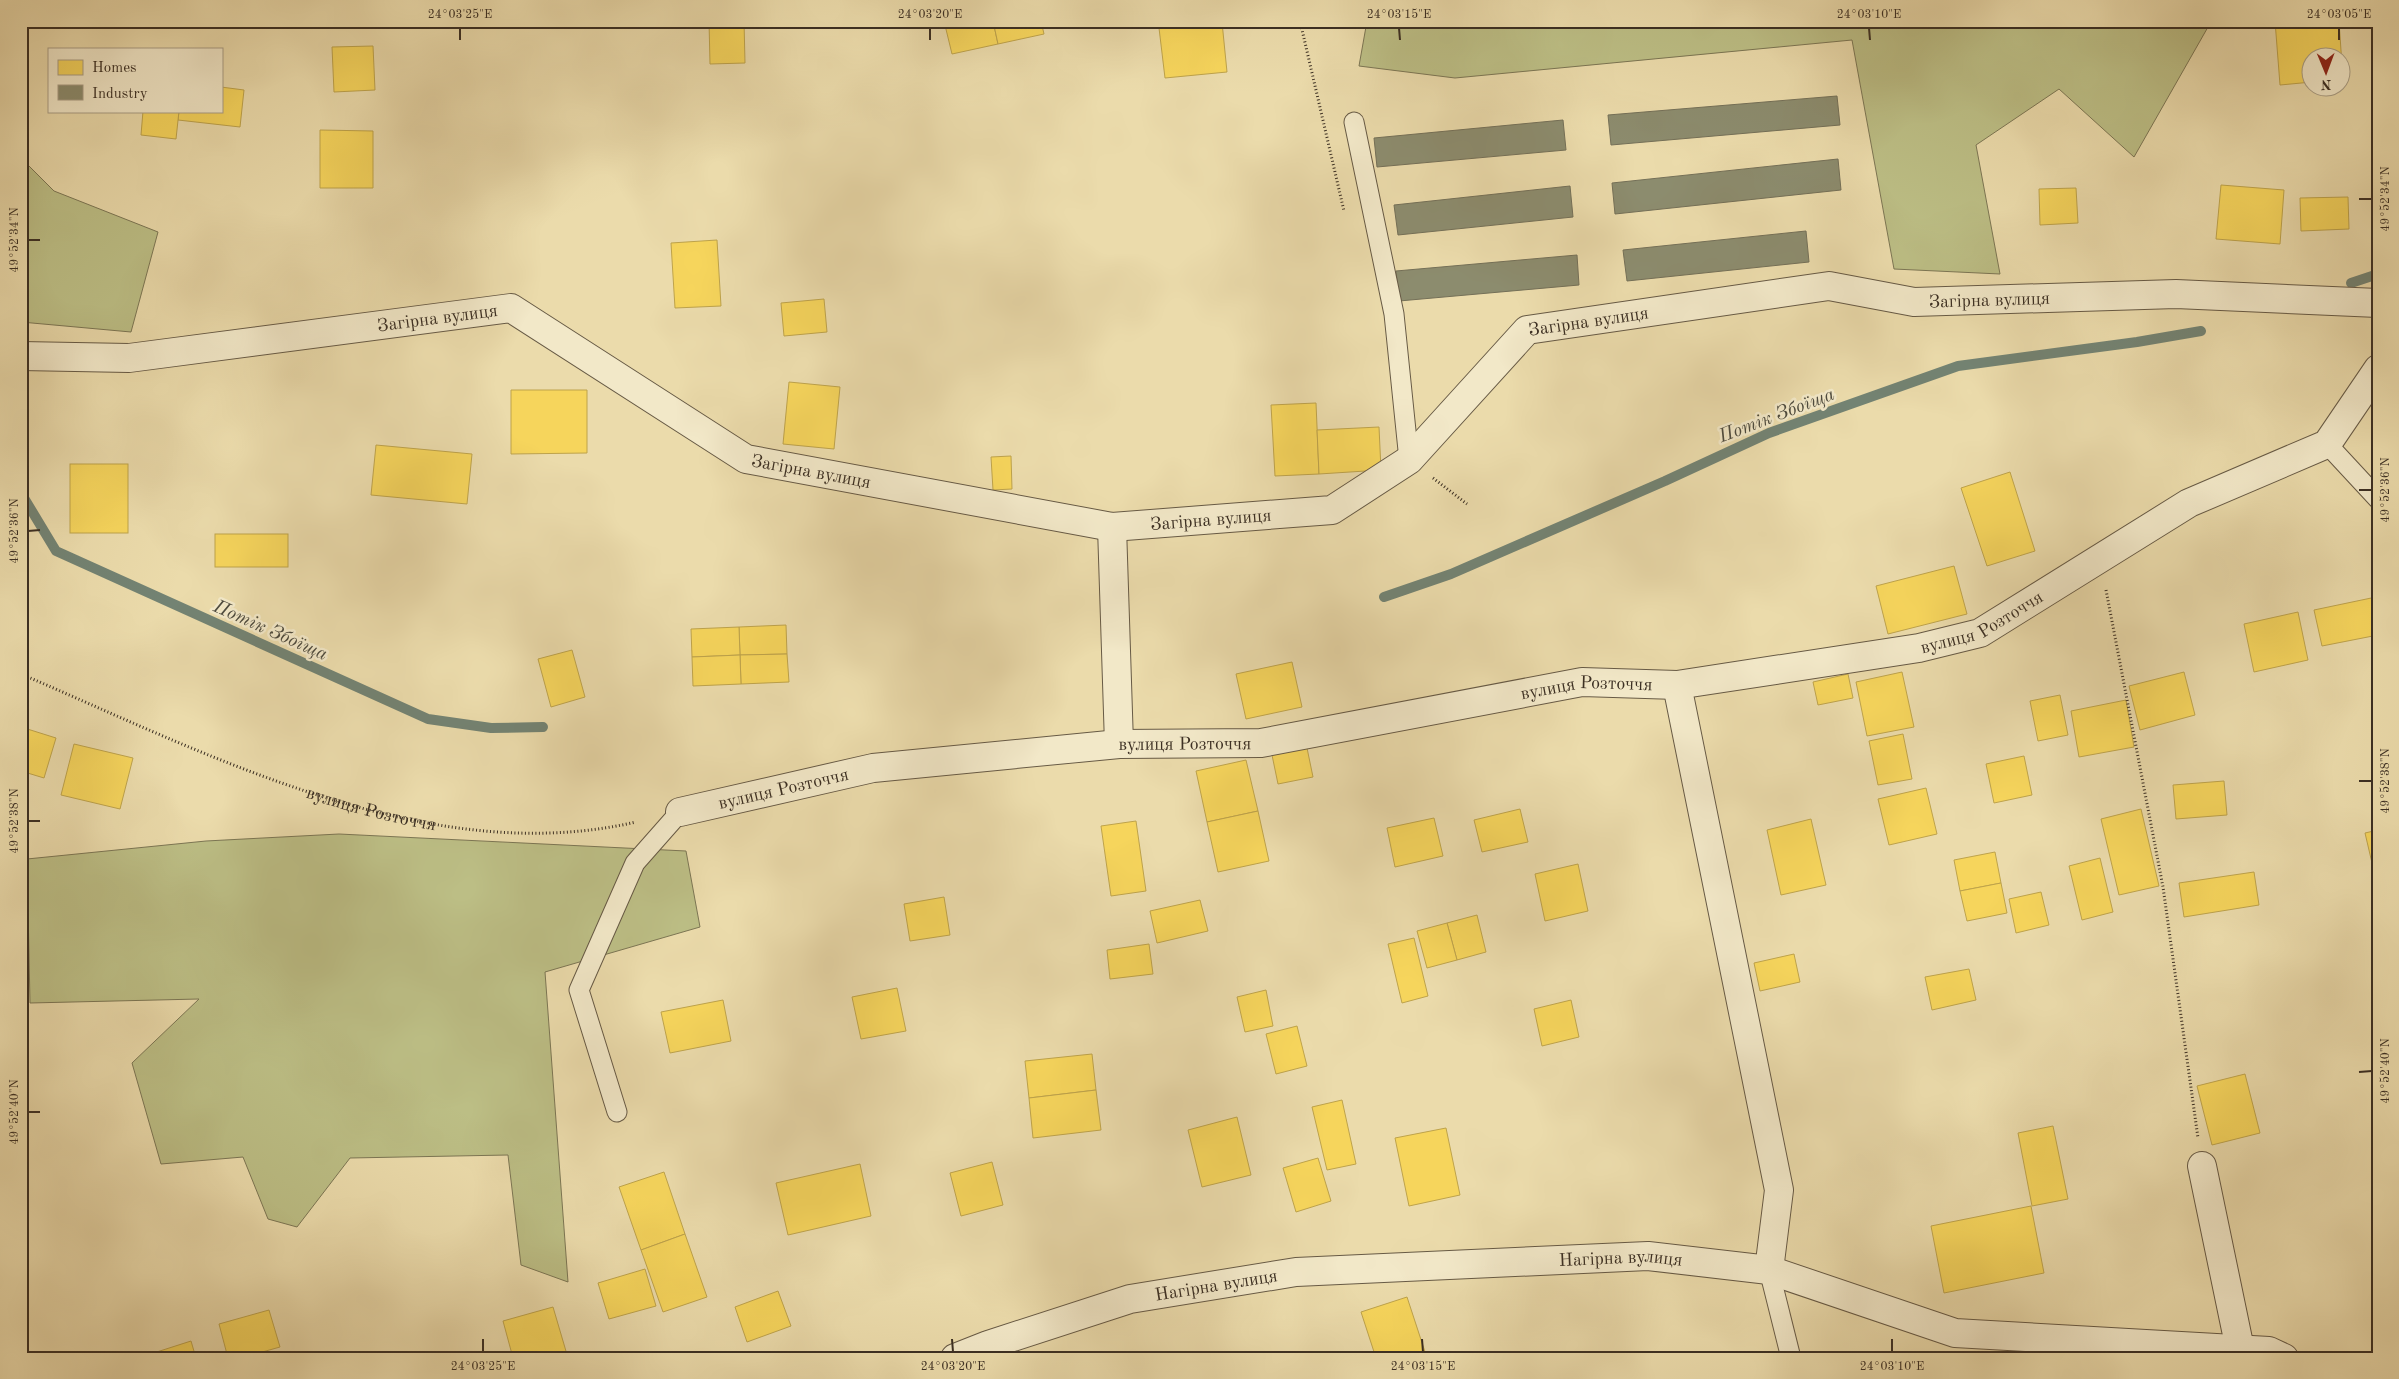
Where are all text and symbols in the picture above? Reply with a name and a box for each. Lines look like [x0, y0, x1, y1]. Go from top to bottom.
text: 24°03'25"E [428, 8, 492, 21]
text: 24°03'15"E [1367, 8, 1431, 21]
text: 24°03'05"E [2307, 8, 2371, 21]
text: 24°03'20"E [898, 9, 962, 21]
text: 24°03'10"E [1837, 9, 1901, 21]
legend [48, 48, 222, 112]
north arrow [2302, 48, 2352, 98]
text: Homes [92, 61, 137, 76]
text: N [2320, 77, 2332, 91]
text: Industry [92, 87, 148, 102]
text: 49°52'34"N [2379, 166, 2392, 232]
text: 49°52'34"N [8, 207, 21, 273]
street label: Загірна вулиця [1929, 290, 2050, 312]
street label: Загірна вулиця [376, 302, 499, 335]
street label: Загірна вулиця [1527, 304, 1650, 340]
water label: Потік Збоїща [1715, 385, 1838, 448]
street label: Загірна вулиця [750, 452, 872, 492]
text: 49°52'36"N [2379, 457, 2392, 523]
text: 49°52'36"N [8, 498, 21, 564]
street label: Загірна вулиця [1150, 507, 1272, 534]
street label: вулиця Розточчя [1919, 588, 2046, 657]
water label: Потік Збоїща [209, 596, 330, 665]
street label: вулиця Розточчя [1519, 674, 1653, 703]
street label: вулиця Розточчя [1118, 735, 1251, 754]
text: 49°52'38"N [2379, 748, 2392, 814]
street label: вулиця Розточчя [717, 766, 850, 813]
street label: вулиця Розточчя [304, 784, 437, 834]
text: 49°52'38"N [8, 788, 21, 854]
text: 49°52'40"N [2379, 1038, 2392, 1104]
text: 49°52'40"N [8, 1079, 21, 1145]
street label: Нагірна вулиця [1558, 1248, 1684, 1270]
street label: Нагірна вулиця [1154, 1267, 1279, 1305]
text: 24°03'25"E [451, 1360, 515, 1373]
text: 24°03'15"E [1391, 1360, 1455, 1373]
text: 24°03'20"E [921, 1361, 985, 1373]
text: 24°03'10"E [1860, 1361, 1924, 1373]

